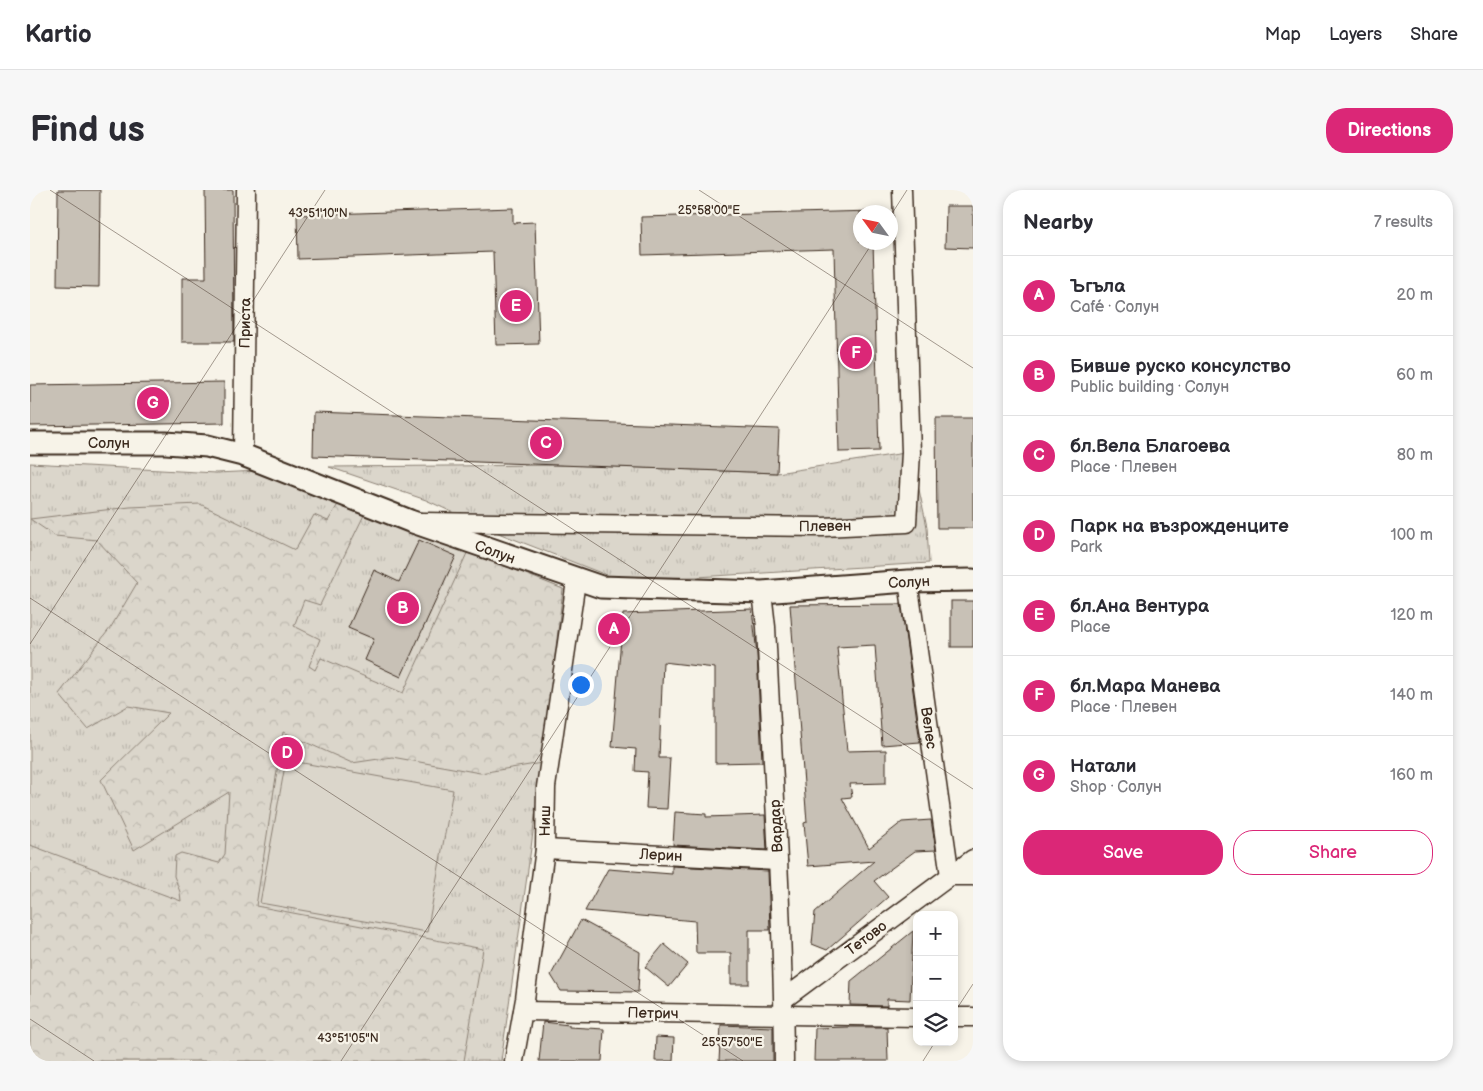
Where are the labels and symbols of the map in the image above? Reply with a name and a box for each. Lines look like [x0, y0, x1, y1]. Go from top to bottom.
text: 25°58'00"E [678, 203, 740, 218]
north arrow [853, 205, 898, 250]
text: 43°51'10"N [288, 206, 348, 221]
pin: E [500, 287, 532, 325]
street label: Приста [236, 297, 255, 349]
pin: F [840, 334, 872, 372]
pin: G [137, 384, 169, 422]
pin: C [530, 424, 562, 462]
street label: Солун [88, 434, 130, 453]
street label: Плевен [798, 517, 852, 536]
street label: Солун [472, 536, 518, 569]
street label: Солун [888, 572, 930, 593]
pin: B [387, 589, 419, 627]
pin: A [598, 610, 630, 648]
your location [568, 672, 594, 698]
street label: Велес [916, 706, 941, 751]
pin: D [271, 734, 303, 772]
street label: Вардар [766, 799, 787, 853]
street label: Ниш [536, 805, 555, 837]
street label: Лерин [638, 845, 683, 866]
street label: Тетово [842, 916, 891, 960]
street label: Петрич [627, 1004, 679, 1023]
text: 43°51'05"N [317, 1031, 379, 1046]
text: 25°57'50"E [701, 1035, 763, 1050]

